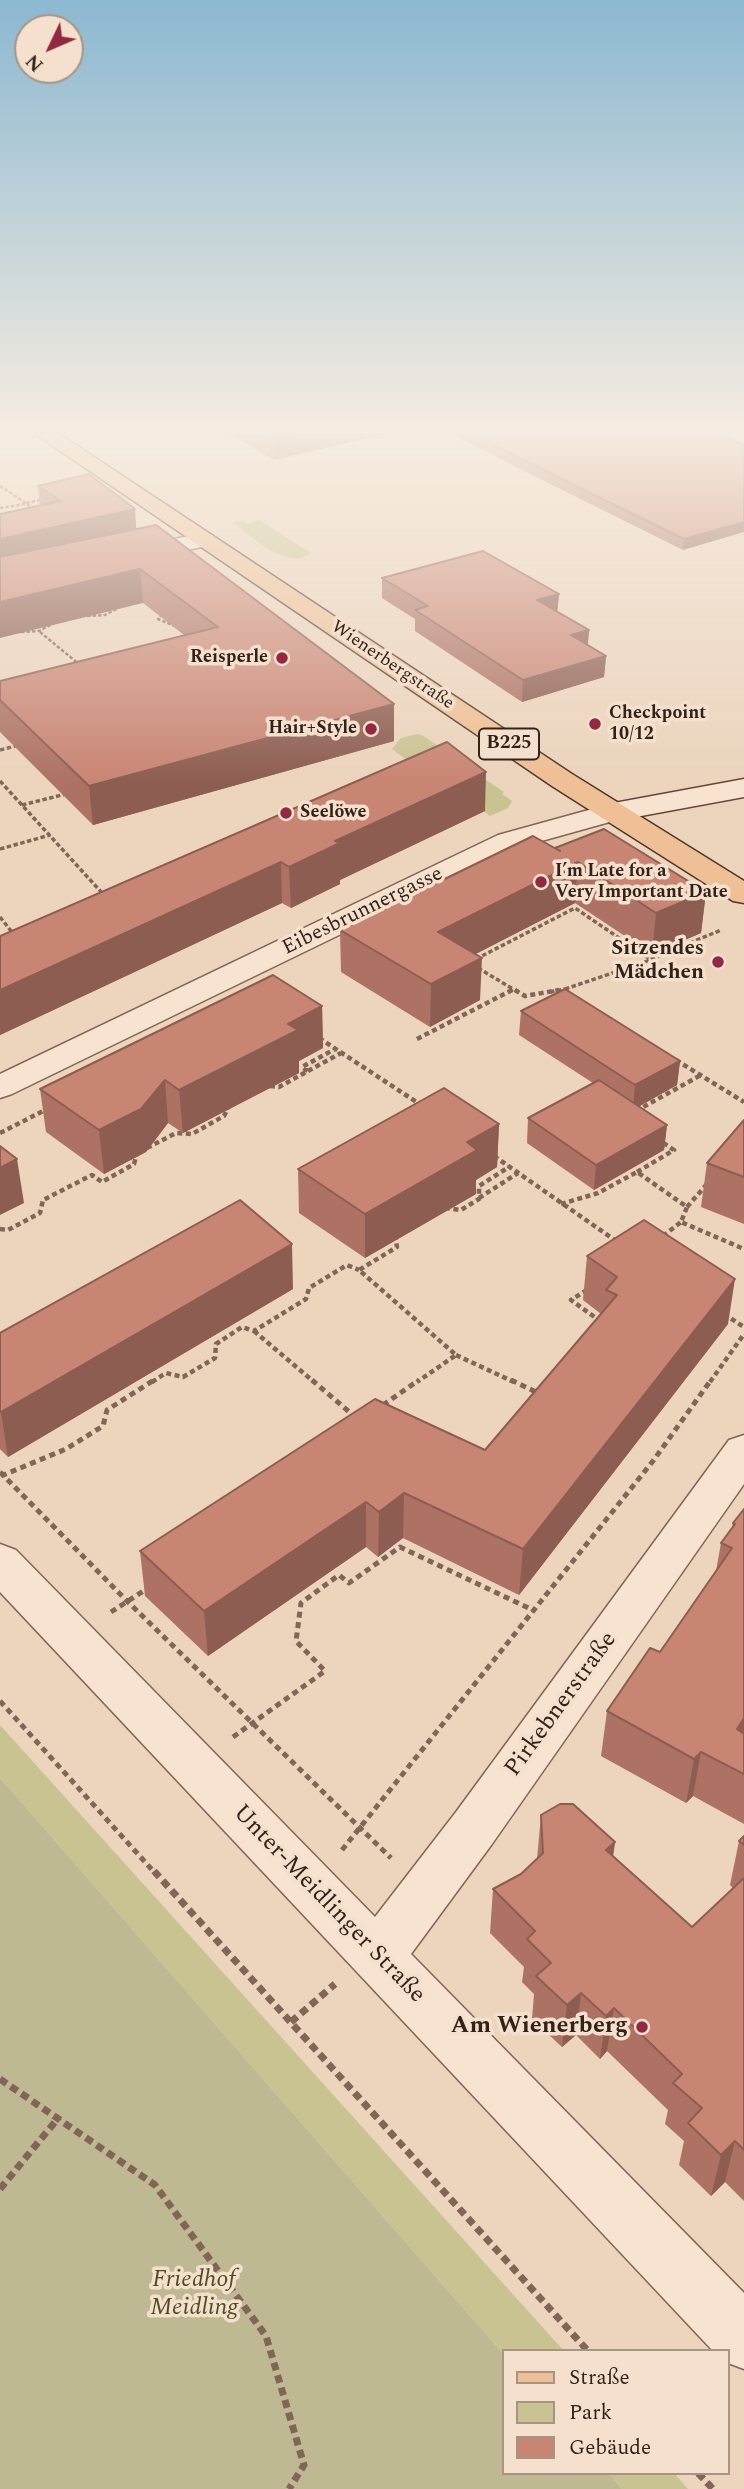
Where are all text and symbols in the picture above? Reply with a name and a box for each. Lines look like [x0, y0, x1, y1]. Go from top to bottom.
north arrow [14, 14, 84, 84]
text: N [19, 47, 51, 78]
street label: Wienerbergstraße [326, 617, 458, 715]
place label: Reisperle [190, 647, 268, 669]
marker: Reisperle [274, 650, 290, 666]
place label: Checkpoint 10/12 [609, 703, 706, 746]
marker: Checkpoint 10/12 [587, 716, 603, 732]
place label: Hair+Style [268, 718, 357, 740]
marker: Hair+Style [363, 721, 379, 737]
road number: B225 [479, 729, 539, 760]
place label: Seelöwe [300, 802, 366, 824]
marker: Seelöwe [278, 805, 294, 821]
place label: I’m Late for a Very Important Date [555, 861, 728, 903]
street label: Eibesbrunnergasse [279, 862, 447, 962]
marker: I’m Late for a Very Important Date [533, 874, 549, 890]
place label: Sitzendes Mädchen [611, 937, 704, 987]
marker: Sitzendes Mädchen [710, 954, 726, 970]
street label: Pirkebnerstraße [500, 1627, 624, 1783]
street label: Unter-Meidlinger Straße [226, 1800, 430, 2010]
place label: Am Wienerberg [451, 2013, 628, 2041]
marker: Am Wienerberg [634, 2019, 650, 2035]
park label: Friedhof Meidling [150, 2267, 238, 2323]
legend [503, 2349, 730, 2475]
text: Straße [569, 2362, 630, 2394]
text: Park [569, 2397, 612, 2429]
text: Gebäude [569, 2432, 651, 2464]

